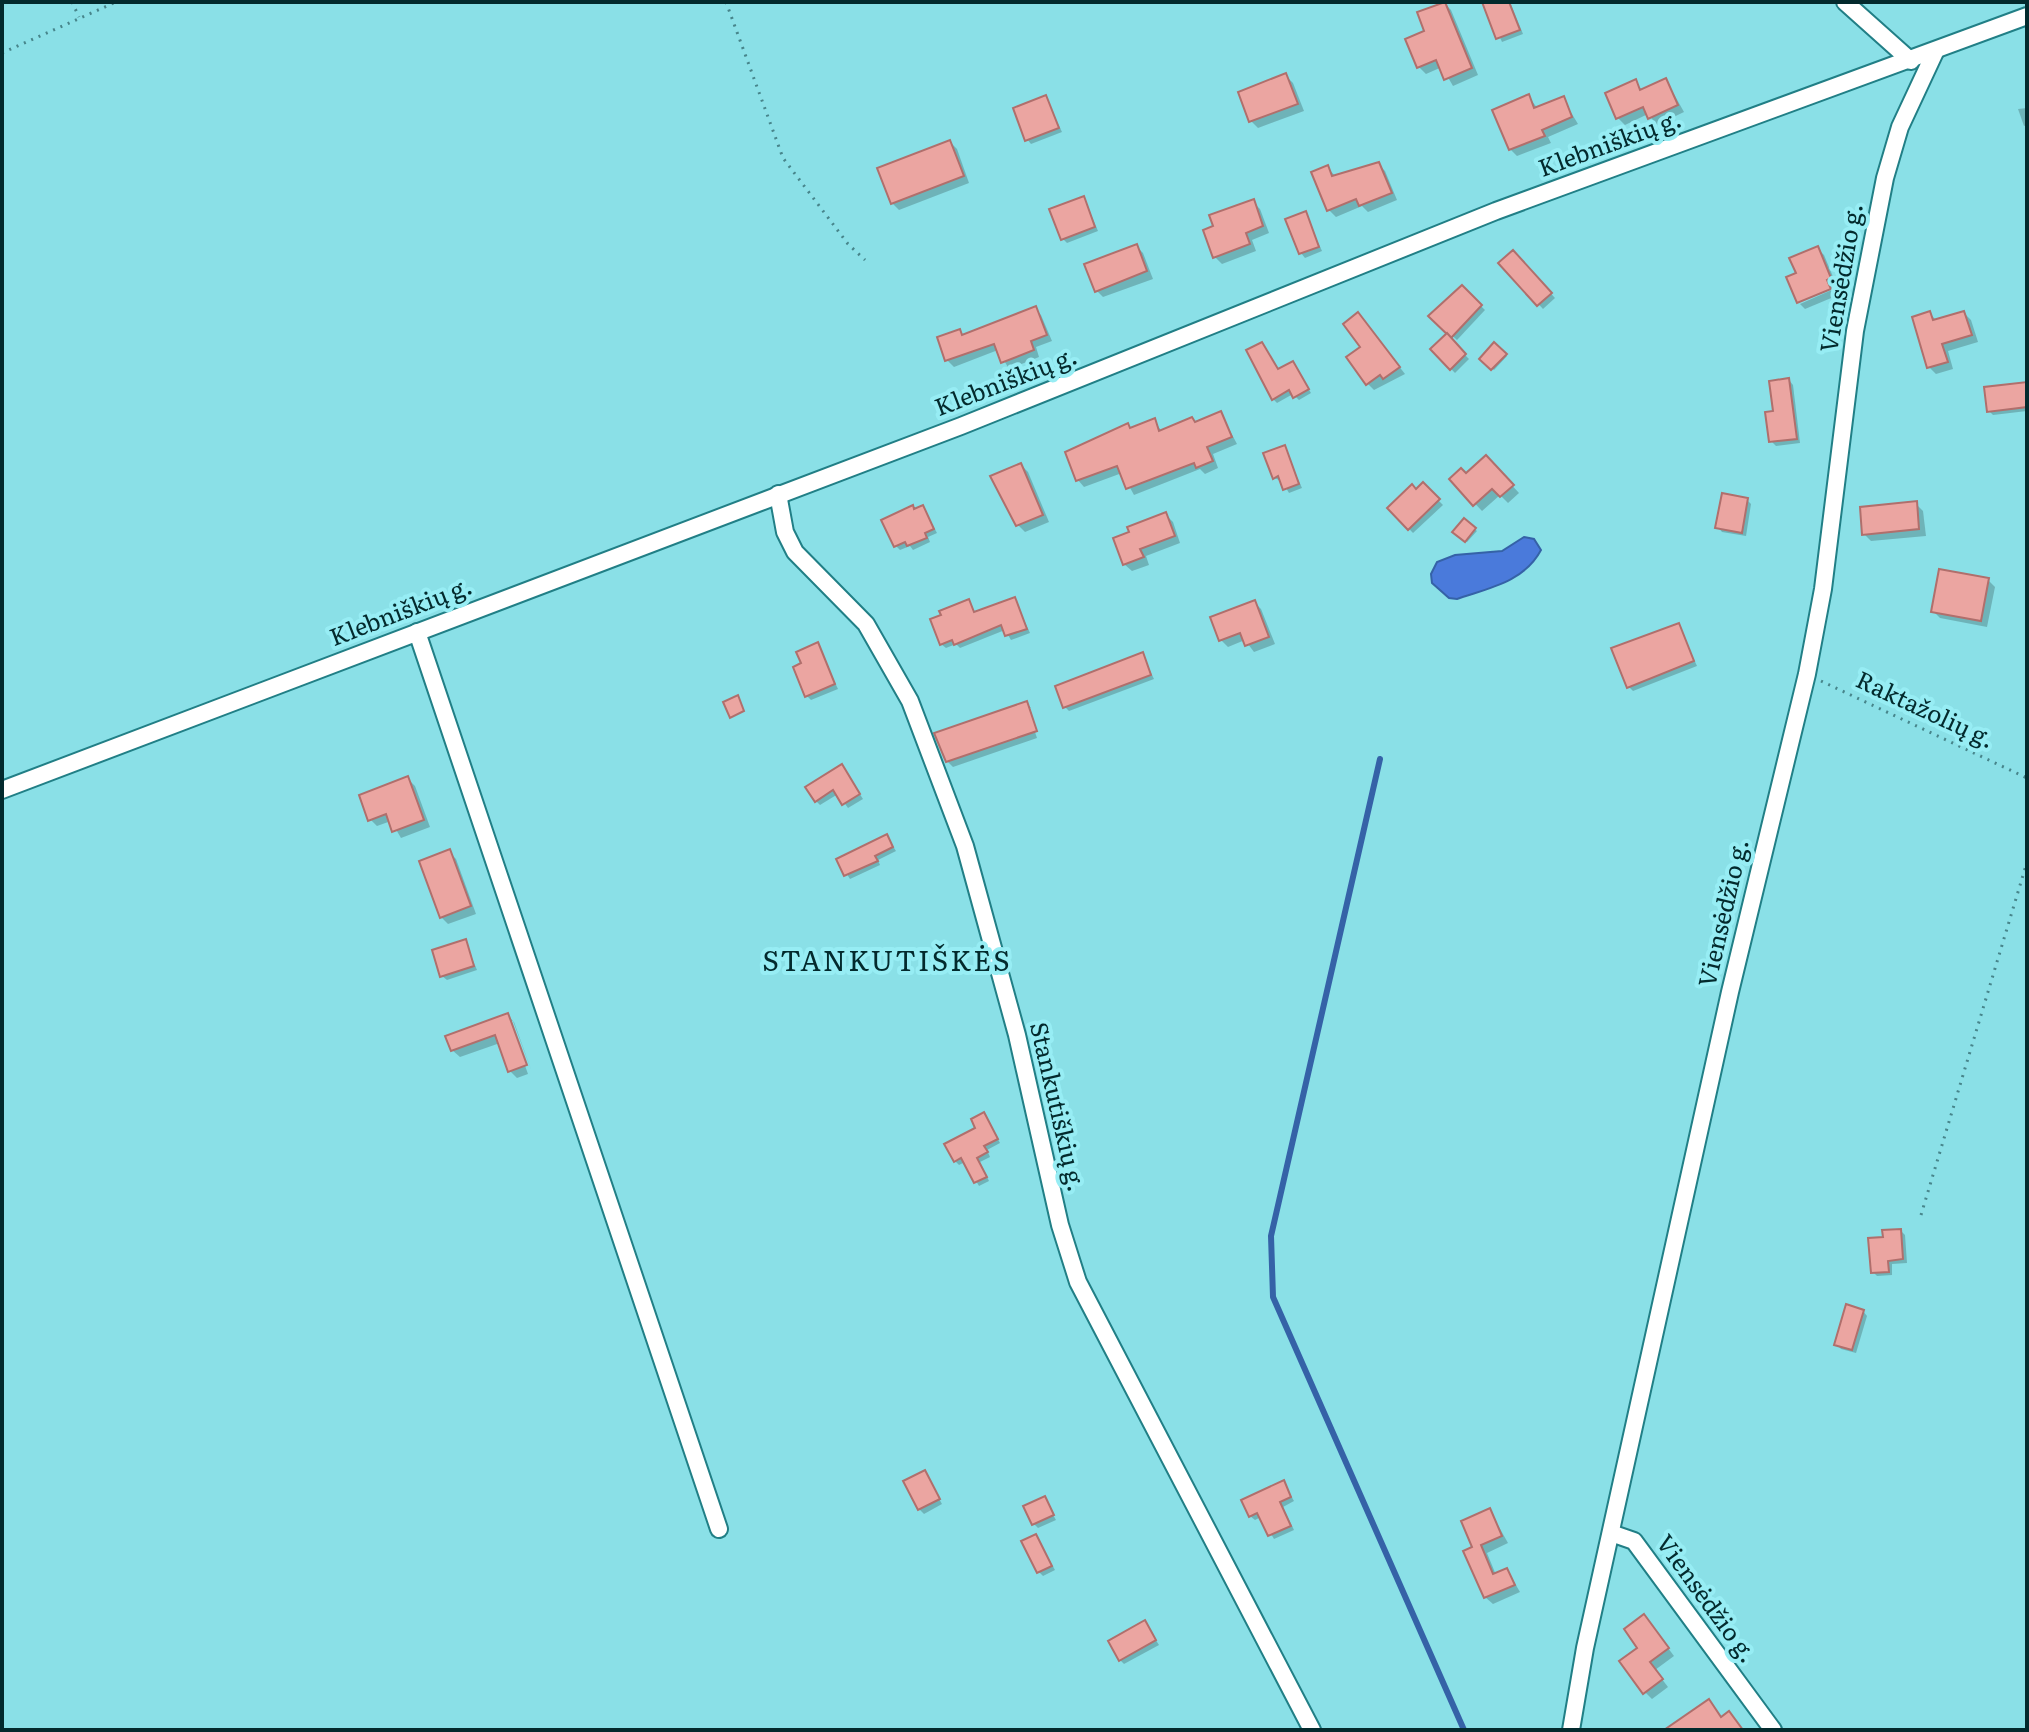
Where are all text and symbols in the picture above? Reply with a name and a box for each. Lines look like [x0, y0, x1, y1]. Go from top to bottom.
street label: Klebniškių g. [1533, 100, 1686, 184]
street label: Viensėdžio g. [1809, 200, 1870, 355]
street label: Klebniškių g. [929, 336, 1082, 423]
street label: Klebniškių g. [324, 566, 477, 653]
street label: Raktažolių g. [1851, 660, 2001, 755]
street label: Viensėdžio g. [1688, 835, 1756, 990]
district label: STANKUTIŠKĖS [762, 938, 1012, 980]
street label: Stankutiškių g. [1023, 1018, 1096, 1195]
street label: Viensėdžio g. [1649, 1526, 1767, 1669]

